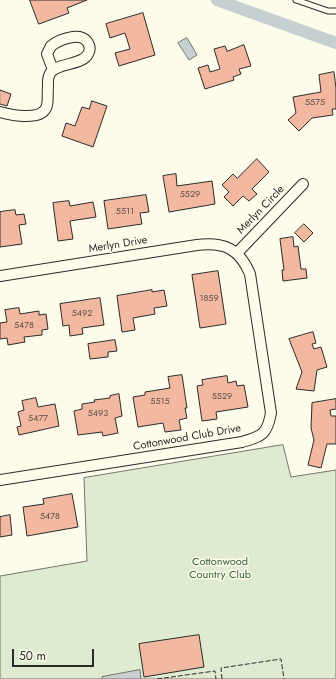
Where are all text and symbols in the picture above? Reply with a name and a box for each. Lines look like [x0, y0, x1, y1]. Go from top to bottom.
house number: 5575 [305, 98, 325, 108]
street label: Merlyn Circle [235, 183, 287, 237]
house number: 5529 [180, 190, 200, 200]
house number: 5511 [116, 207, 134, 217]
street label: Merlyn Drive [88, 234, 148, 256]
house number: 1859 [199, 294, 219, 304]
house number: 5492 [72, 309, 92, 319]
house number: 5478 [14, 321, 34, 331]
house number: 5529 [212, 392, 232, 402]
house number: 5515 [150, 397, 170, 407]
house number: 5493 [88, 409, 108, 419]
house number: 5477 [28, 414, 48, 424]
street label: Cottonwood Club Drive [132, 422, 242, 454]
house number: 5478 [40, 512, 60, 522]
park label: Cottonwood Country Club [189, 555, 251, 581]
scale bar [14, 641, 96, 667]
text: 50 m [19, 647, 46, 665]

